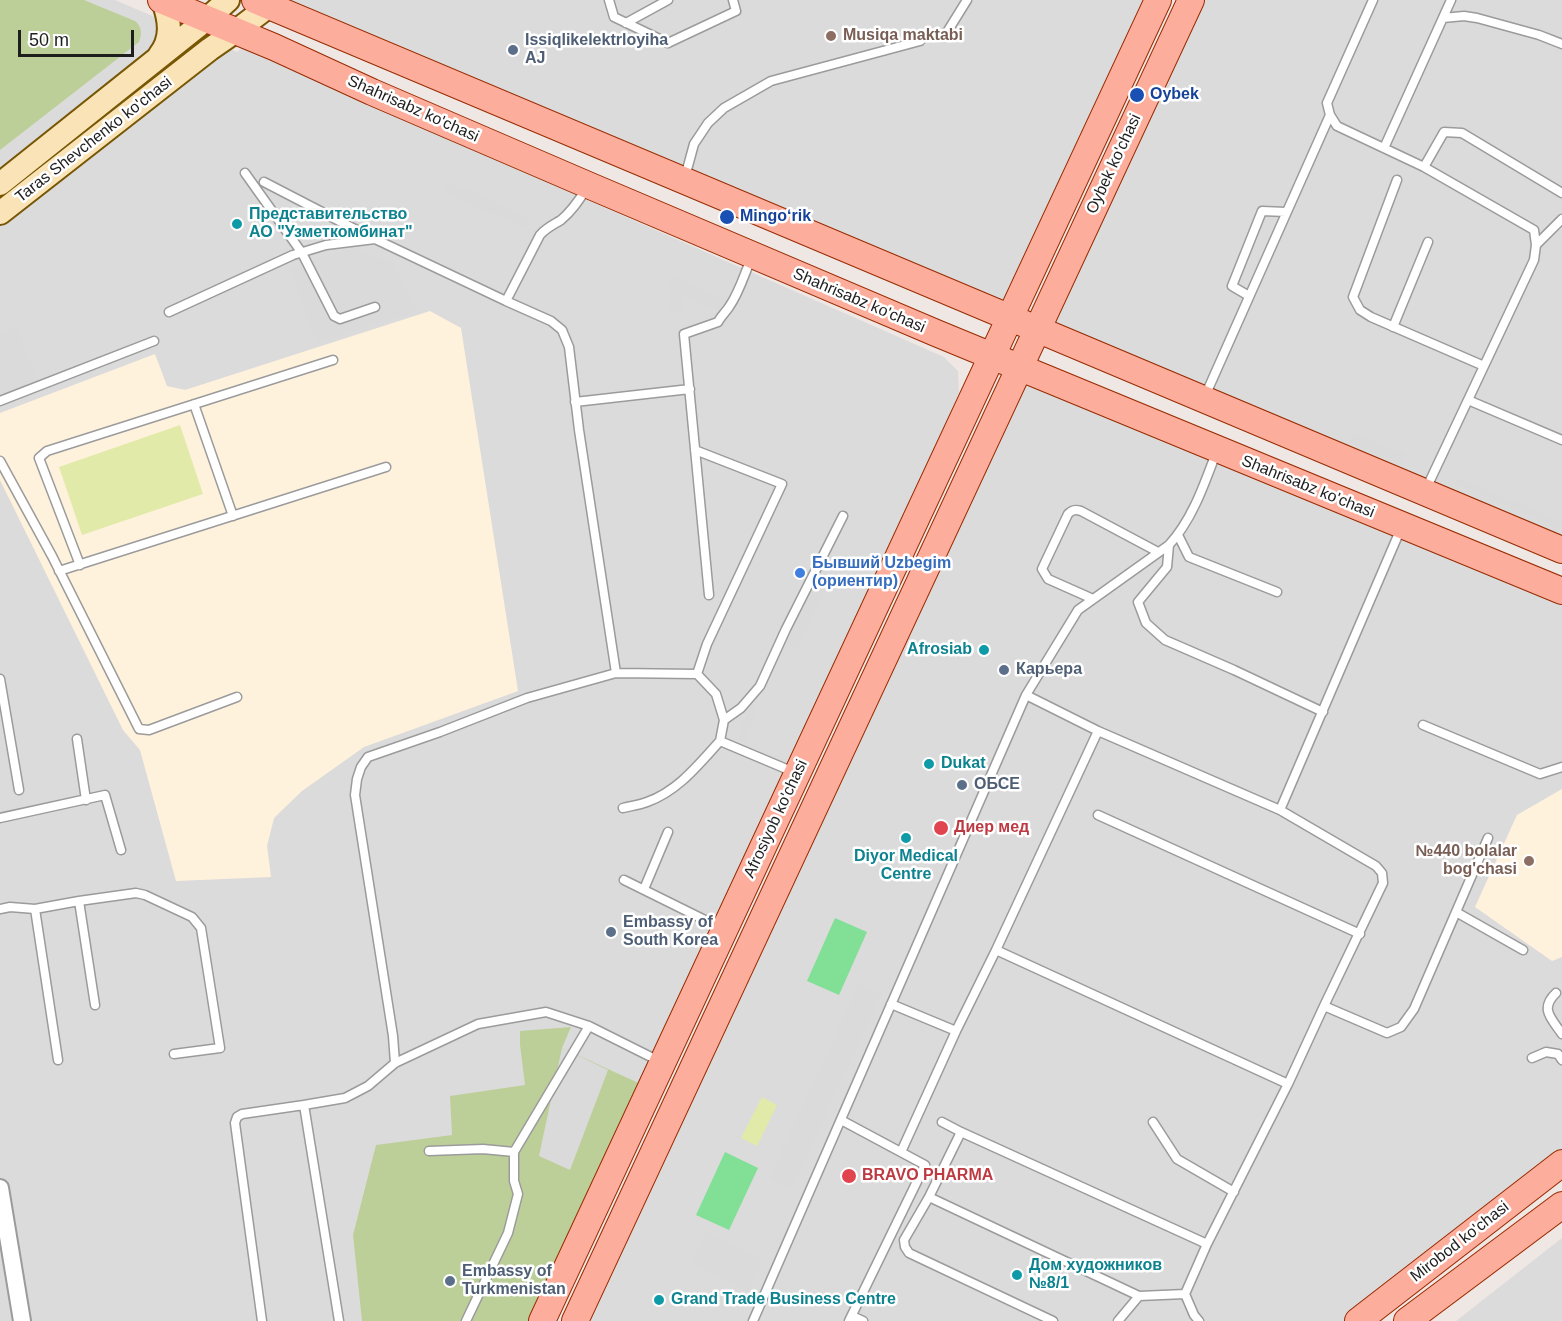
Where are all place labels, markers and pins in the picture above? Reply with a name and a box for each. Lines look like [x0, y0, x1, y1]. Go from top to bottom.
place label: Musiqa maktabi [843, 26, 963, 46]
marker: Musiqa maktabi [824, 29, 838, 43]
place label: Issiqlikelektrloyiha AJ [525, 31, 668, 69]
marker: Issiqlikelektrloyiha AJ [506, 43, 520, 57]
place label: Oybek [1150, 85, 1199, 105]
marker: Oybek [1128, 86, 1146, 104]
place label: Представительство АО "Узметкомбинат" [249, 205, 413, 243]
place label: Mingoʻrik [740, 207, 811, 227]
marker: Mingoʻrik [718, 208, 736, 226]
marker: Представительство АО "Узметкомбинат" [230, 217, 244, 231]
place label: Бывший Uzbegim (ориентир) [812, 554, 951, 592]
marker: Бывший Uzbegim (ориентир) [793, 566, 807, 580]
place label: Afrosiab [907, 640, 972, 660]
marker: Afrosiab [977, 643, 991, 657]
place label: Карьера [1016, 660, 1082, 680]
marker: Карьера [997, 663, 1011, 677]
place label: Dukat [941, 754, 985, 774]
marker: Dukat [922, 757, 936, 771]
place label: ОБСЕ [974, 775, 1020, 795]
marker: ОБСЕ [955, 778, 969, 792]
place label: Диер мед [954, 818, 1029, 838]
marker: Диер мед [932, 819, 950, 837]
marker: Diyor Medical Centre [899, 831, 913, 845]
place label: №440 bolalar bog'chasi [1416, 842, 1517, 880]
place label: Diyor Medical Centre [854, 847, 958, 885]
marker: №440 bolalar bog'chasi [1522, 854, 1536, 868]
place label: Embassy of South Korea [623, 913, 718, 951]
marker: Embassy of South Korea [604, 925, 618, 939]
place label: BRAVO PHARMA [862, 1166, 993, 1186]
marker: BRAVO PHARMA [840, 1167, 858, 1185]
place label: Дом художников №8/1 [1029, 1256, 1162, 1294]
place label: Embassy of Turkmenistan [462, 1262, 566, 1300]
marker: Дом художников №8/1 [1010, 1268, 1024, 1282]
marker: Embassy of Turkmenistan [443, 1274, 457, 1288]
place label: Grand Trade Business Centre [671, 1290, 896, 1310]
marker: Grand Trade Business Centre [652, 1293, 666, 1307]

